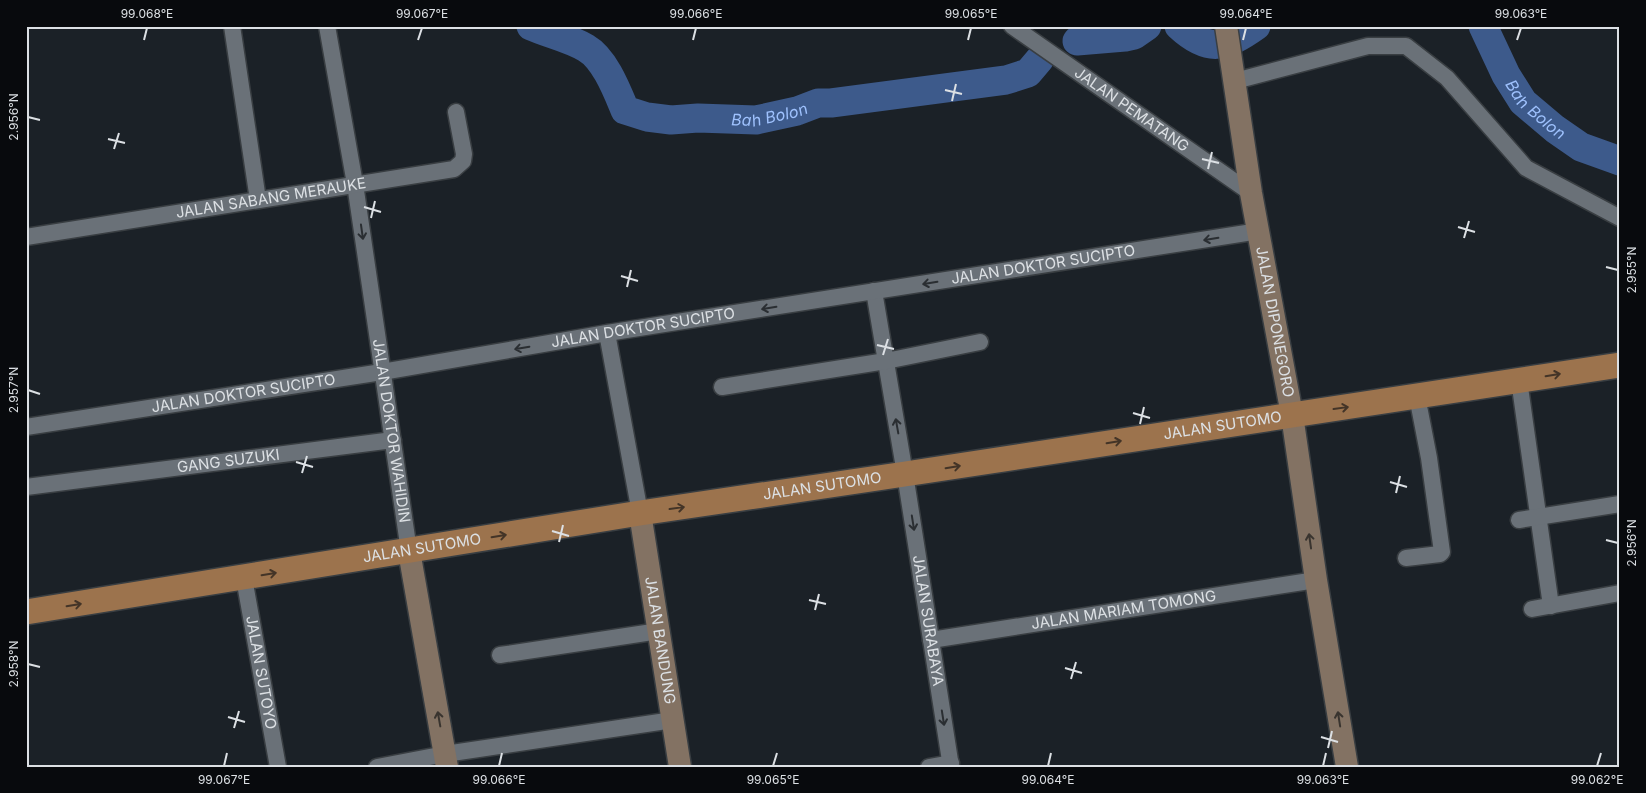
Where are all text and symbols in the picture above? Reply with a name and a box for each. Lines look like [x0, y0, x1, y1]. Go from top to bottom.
text: 99.068°E [121, 6, 173, 21]
text: 99.067°E [396, 6, 448, 21]
text: 99.066°E [670, 6, 722, 21]
text: 99.065°E [945, 6, 997, 21]
text: 99.064°E [1220, 6, 1272, 21]
text: 99.063°E [1495, 6, 1547, 21]
street label: JALAN PEMATANG [1071, 63, 1193, 156]
water label: Bah Bolon [1501, 76, 1570, 143]
text: 2.956°N [6, 93, 21, 141]
water label: Bah Bolon [731, 98, 810, 131]
street label: JALAN SABANG MERAUKE [174, 173, 367, 222]
one-way arrow [357, 224, 367, 240]
one-way arrow [1204, 234, 1220, 244]
street label: JALAN DOKTOR SUCIPTO [950, 241, 1136, 288]
street label: JALAN DIPONEGORO [1252, 245, 1299, 399]
text: 2.955°N [1624, 246, 1639, 294]
one-way arrow [922, 278, 938, 288]
street label: JALAN DOKTOR SUCIPTO [549, 303, 736, 352]
one-way arrow [761, 303, 777, 313]
street label: JALAN DOKTOR WAHIDIN [369, 338, 415, 524]
one-way arrow [515, 343, 531, 353]
text: 2.957°N [6, 367, 21, 413]
street label: JALAN DOKTOR SUCIPTO [150, 369, 337, 417]
one-way arrow [1545, 370, 1561, 380]
one-way arrow [1332, 402, 1348, 412]
street label: JALAN SUTOMO [1162, 407, 1283, 443]
one-way arrow [892, 419, 902, 435]
one-way arrow [1106, 437, 1122, 447]
street label: GANG SUZUKI [176, 445, 281, 477]
one-way arrow [945, 462, 961, 472]
street label: JALAN SUTOMO [761, 468, 883, 504]
one-way arrow [668, 503, 684, 513]
one-way arrow [908, 514, 918, 530]
text: 2.956°N [1624, 519, 1639, 567]
street label: JALAN SUTOMO [361, 529, 482, 567]
one-way arrow [491, 531, 507, 541]
one-way arrow [1305, 533, 1315, 549]
street label: JALAN SURABAYA [909, 554, 948, 687]
one-way arrow [261, 569, 277, 579]
street label: JALAN BANDUNG [641, 575, 680, 706]
street label: JALAN MARIAM TOMONG [1030, 586, 1217, 633]
one-way arrow [66, 600, 82, 610]
street label: JALAN SUTOYO [242, 614, 281, 731]
text: 2.958°N [6, 640, 21, 688]
one-way arrow [939, 709, 949, 725]
one-way arrow [433, 711, 443, 727]
one-way arrow [1334, 711, 1344, 727]
text: 99.067°E [198, 772, 250, 787]
text: 99.066°E [473, 772, 525, 787]
text: 99.065°E [747, 772, 799, 787]
text: 99.064°E [1022, 772, 1074, 787]
text: 99.063°E [1297, 772, 1349, 787]
text: 99.062°E [1571, 772, 1623, 787]

